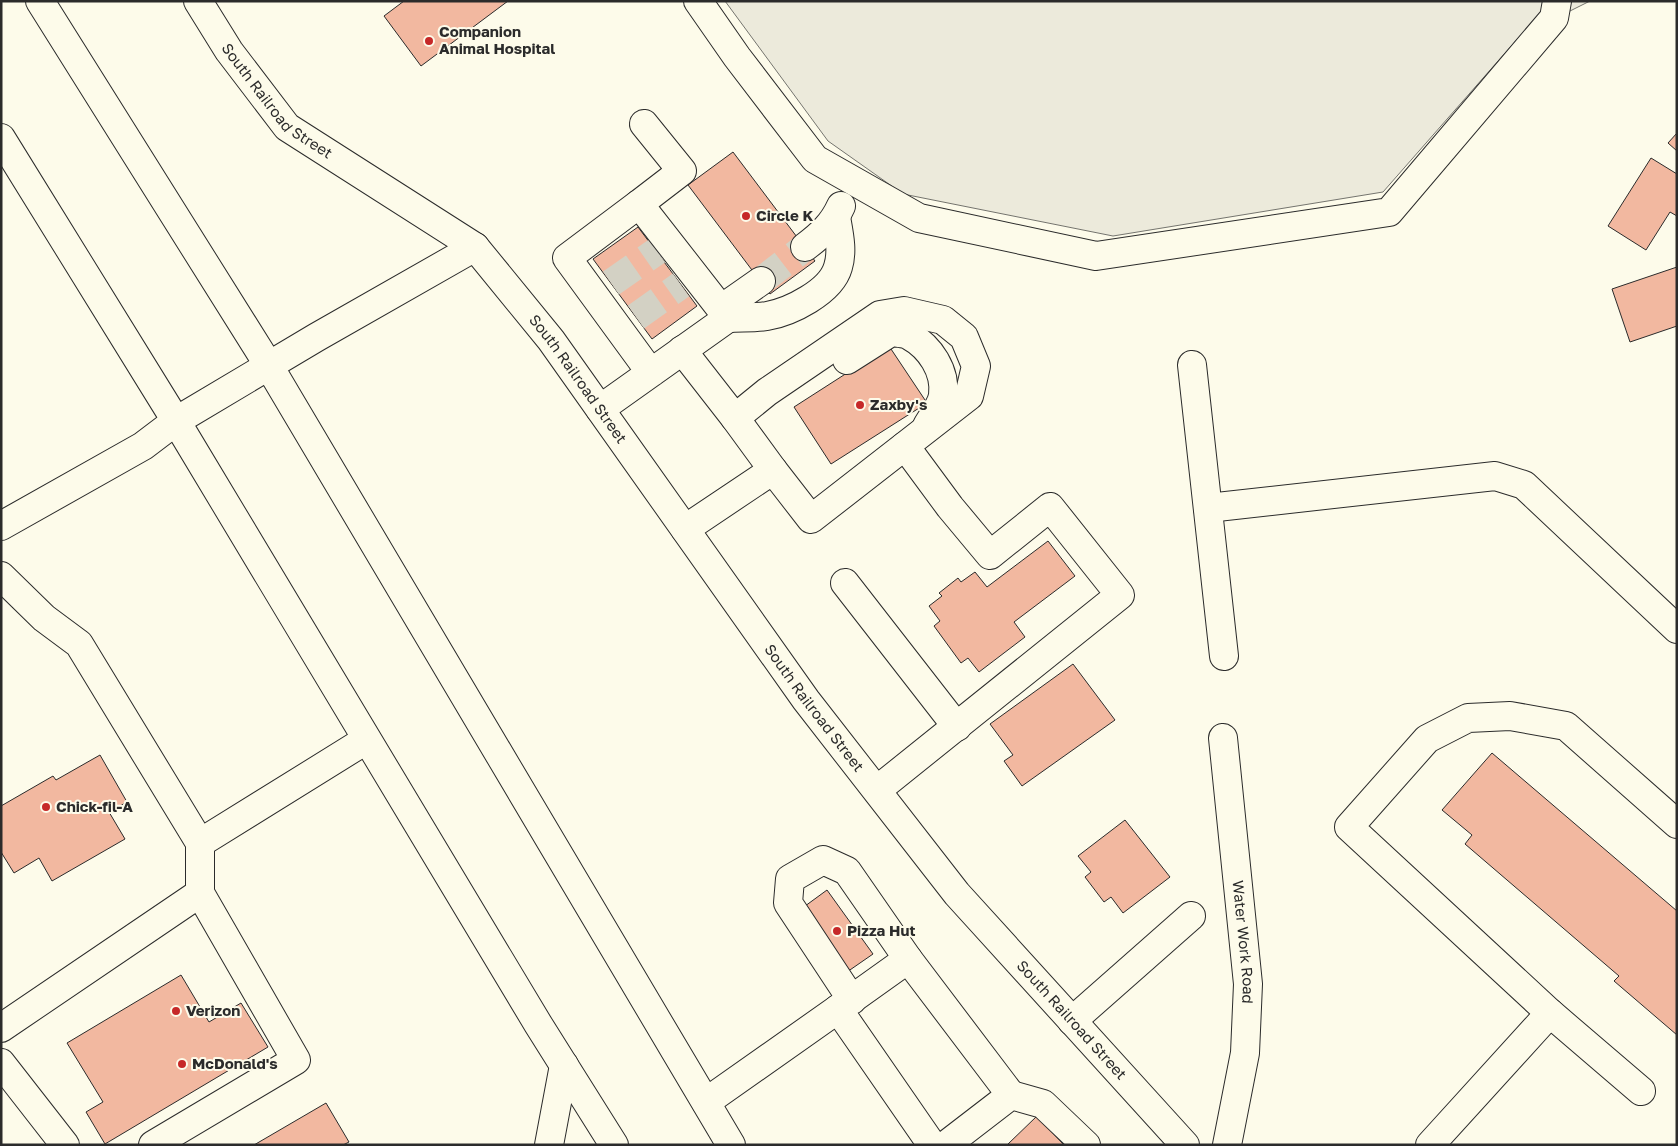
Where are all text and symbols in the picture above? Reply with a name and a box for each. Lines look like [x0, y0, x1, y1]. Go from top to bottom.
place label: Companion Animal Hospital [439, 22, 555, 57]
marker: Companion Animal Hospital [423, 35, 435, 47]
street label: South Railroad Street [218, 40, 336, 162]
place label: Circle K [756, 206, 814, 224]
marker: Circle K [740, 210, 752, 222]
street label: South Railroad Street [526, 310, 631, 446]
place label: Zaxby's [870, 395, 927, 413]
marker: Zaxby's [854, 399, 866, 411]
street label: South Railroad Street [761, 640, 868, 775]
place label: Chick-fil-A [56, 797, 133, 815]
marker: Chick-fil-A [40, 801, 52, 813]
street label: Water Work Road [1229, 879, 1258, 1004]
place label: Pizza Hut [847, 921, 915, 939]
marker: Pizza Hut [831, 925, 843, 937]
street label: South Railroad Street [1014, 956, 1131, 1083]
place label: Verizon [186, 1001, 240, 1019]
marker: Verizon [170, 1005, 182, 1017]
place label: McDonald's [192, 1054, 278, 1072]
marker: McDonald's [176, 1058, 188, 1070]

